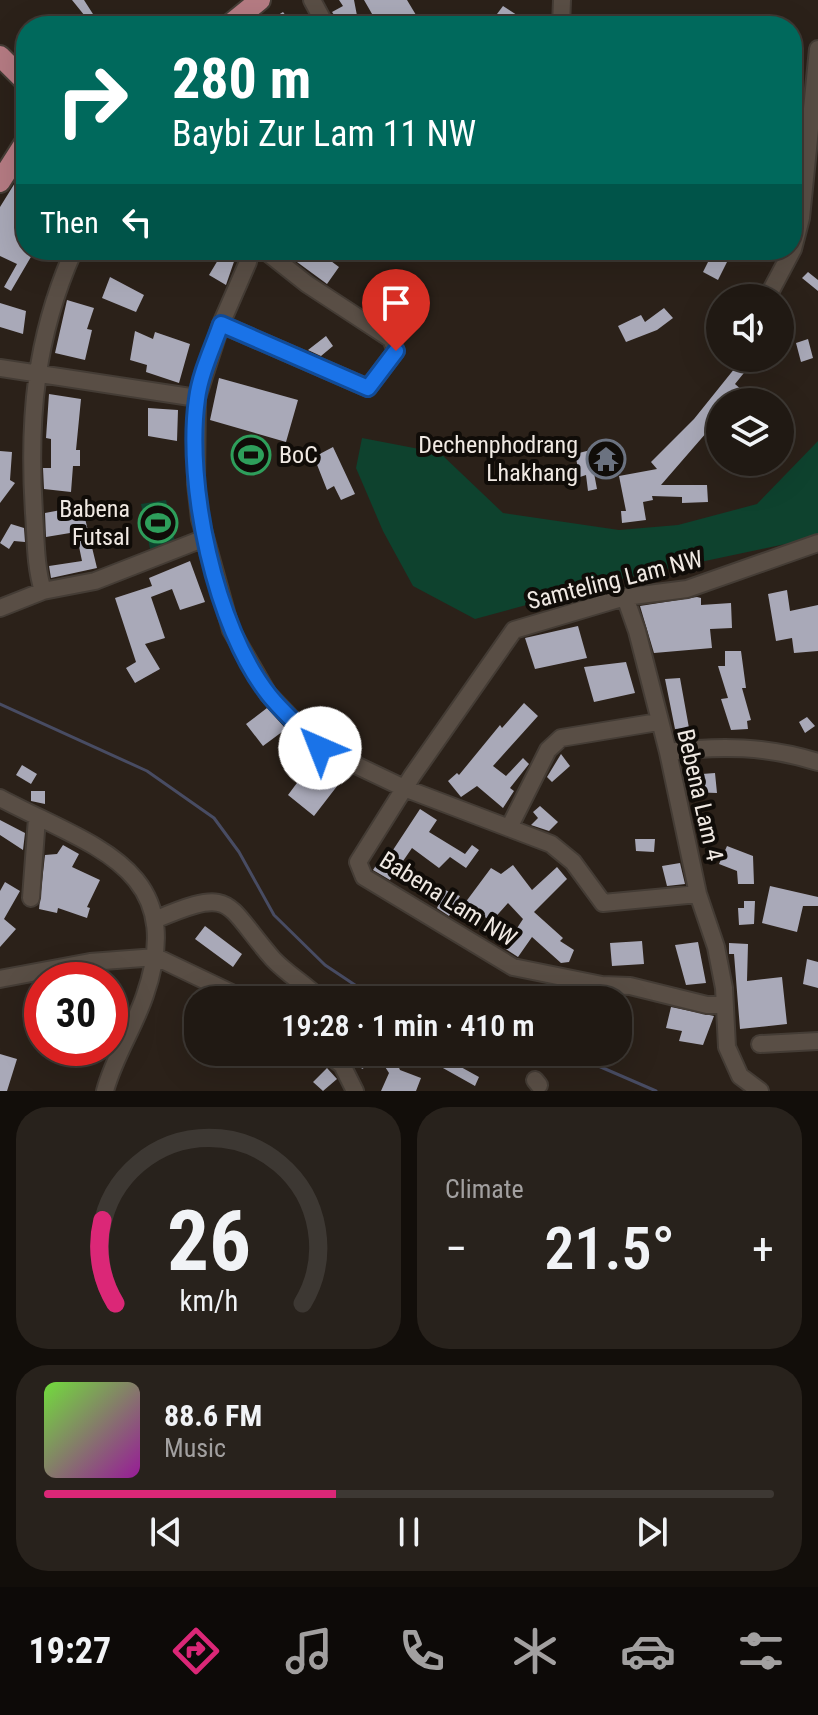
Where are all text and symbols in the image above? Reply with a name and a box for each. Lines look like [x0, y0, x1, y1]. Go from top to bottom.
text: 280 m [172, 46, 311, 112]
icon: right [40, 48, 144, 152]
text: Baybi Zur Lam 11 NW [172, 113, 476, 155]
icon: left [115, 200, 159, 244]
text: Then [40, 205, 99, 240]
pin [362, 269, 430, 351]
icon: arrive [374, 281, 418, 325]
map controls [706, 284, 794, 476]
button: sound [706, 284, 794, 372]
button: layers [706, 388, 794, 476]
place label: Dechenphodrang Lhakhang [418, 431, 578, 487]
sports icon: BoC [230, 434, 272, 476]
temple icon: Dechenphodrang Lhakhang [585, 438, 627, 480]
place label: BoC [279, 441, 318, 469]
place label: Babena Futsal [59, 495, 130, 551]
sports icon: Babena Futsal [137, 502, 179, 544]
street label: Samteling Lam NW [524, 545, 706, 615]
position arrow [278, 706, 362, 790]
street label: Bebena Lam 4 [671, 726, 729, 864]
street label: Babena Lam NW [374, 846, 522, 952]
speed limit sign: 30 [24, 962, 128, 1066]
text: 19:28 · 1 min · 410 m [281, 1008, 535, 1043]
text: Climate [445, 1174, 524, 1204]
text: 26 [166, 1193, 251, 1290]
text: 21.5° [544, 1213, 675, 1284]
text: − [445, 1223, 467, 1275]
text: + [752, 1223, 774, 1275]
text: km/h [179, 1284, 238, 1318]
text: 88.6 FM [164, 1398, 262, 1433]
text: Music [164, 1433, 226, 1463]
icon: previous [144, 1510, 188, 1554]
icon: pause [387, 1510, 431, 1554]
icon: next [630, 1510, 674, 1554]
icon: directions [168, 1623, 224, 1679]
icon: music [281, 1623, 337, 1679]
icon: phone [394, 1623, 450, 1679]
icon: climate [507, 1623, 563, 1679]
icon: car [620, 1623, 676, 1679]
icon: filters [733, 1623, 789, 1679]
text: 19:27 [29, 1630, 111, 1672]

